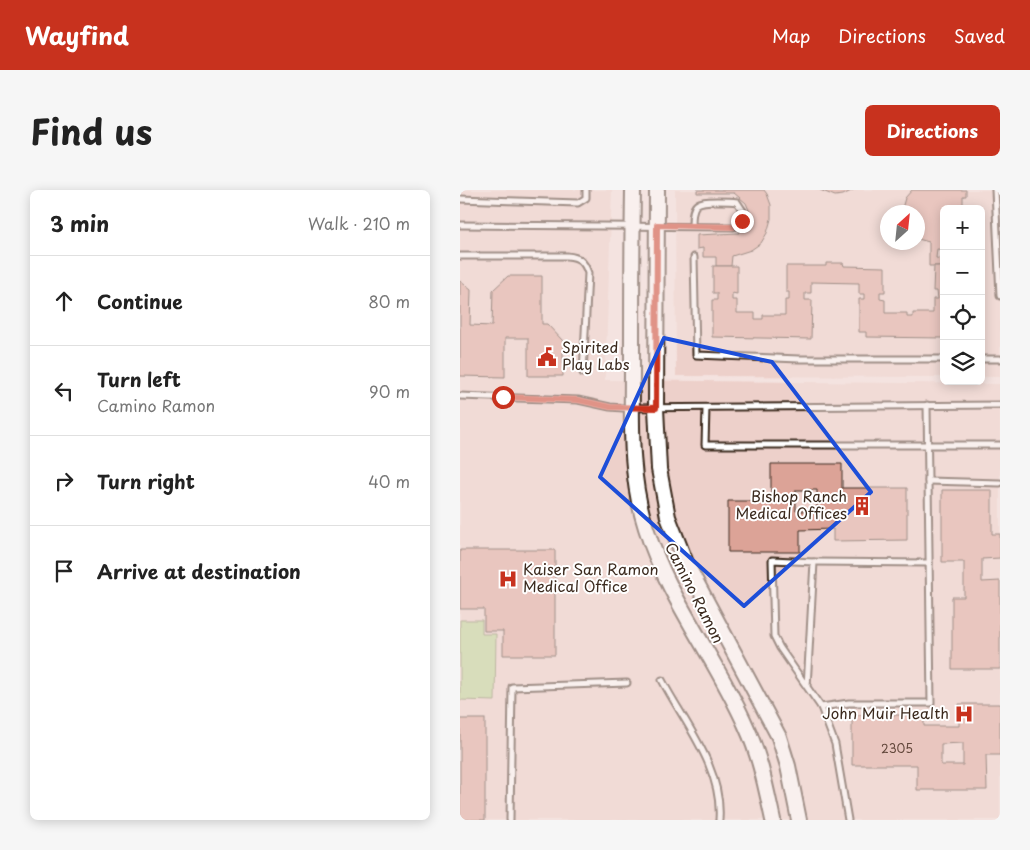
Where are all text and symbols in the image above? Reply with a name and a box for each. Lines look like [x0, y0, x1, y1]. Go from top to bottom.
text: Wayfind [25, 17, 129, 53]
text: Map [772, 22, 810, 49]
text: Directions [838, 22, 926, 49]
text: Saved [954, 22, 1005, 49]
text: Find us [30, 104, 152, 157]
button: Directions [865, 105, 1000, 156]
north arrow [880, 205, 925, 250]
map controls [940, 205, 985, 385]
button: + [940, 205, 985, 250]
text: 3 min [50, 207, 109, 239]
route end [731, 210, 754, 233]
text: Walk · 210 m [308, 211, 410, 235]
button: − [940, 250, 985, 295]
icon: ahead [50, 287, 78, 315]
text: Continue [97, 287, 183, 315]
text: 80 m [368, 289, 410, 313]
button: locate [940, 295, 985, 340]
place label: Spirited Play Labs [562, 335, 630, 375]
button: layers [940, 340, 985, 385]
public building icon: Spirited Play Labs [536, 346, 558, 368]
text: Turn left [97, 365, 181, 393]
icon: left [50, 377, 78, 405]
text: 90 m [369, 379, 410, 403]
route start [492, 386, 515, 409]
text: Camino Ramon [97, 393, 215, 417]
icon: right [50, 467, 78, 495]
text: Turn right [97, 467, 195, 495]
text: 40 m [368, 469, 410, 493]
place label: Bishop Ranch Medical Offices [735, 484, 847, 524]
building icon: Bishop Ranch Medical Offices [851, 495, 873, 517]
street label: Camino Ramon [660, 538, 731, 647]
icon: arrive [50, 557, 78, 585]
text: Arrive at destination [97, 557, 301, 585]
place label: Kaiser San Ramon Medical Office [523, 557, 659, 597]
hospital icon: Kaiser San Ramon Medical Office [497, 568, 519, 590]
place label: John Muir Health [822, 701, 949, 724]
hospital icon: John Muir Health [953, 703, 975, 725]
house number: 2305 [881, 739, 913, 757]

